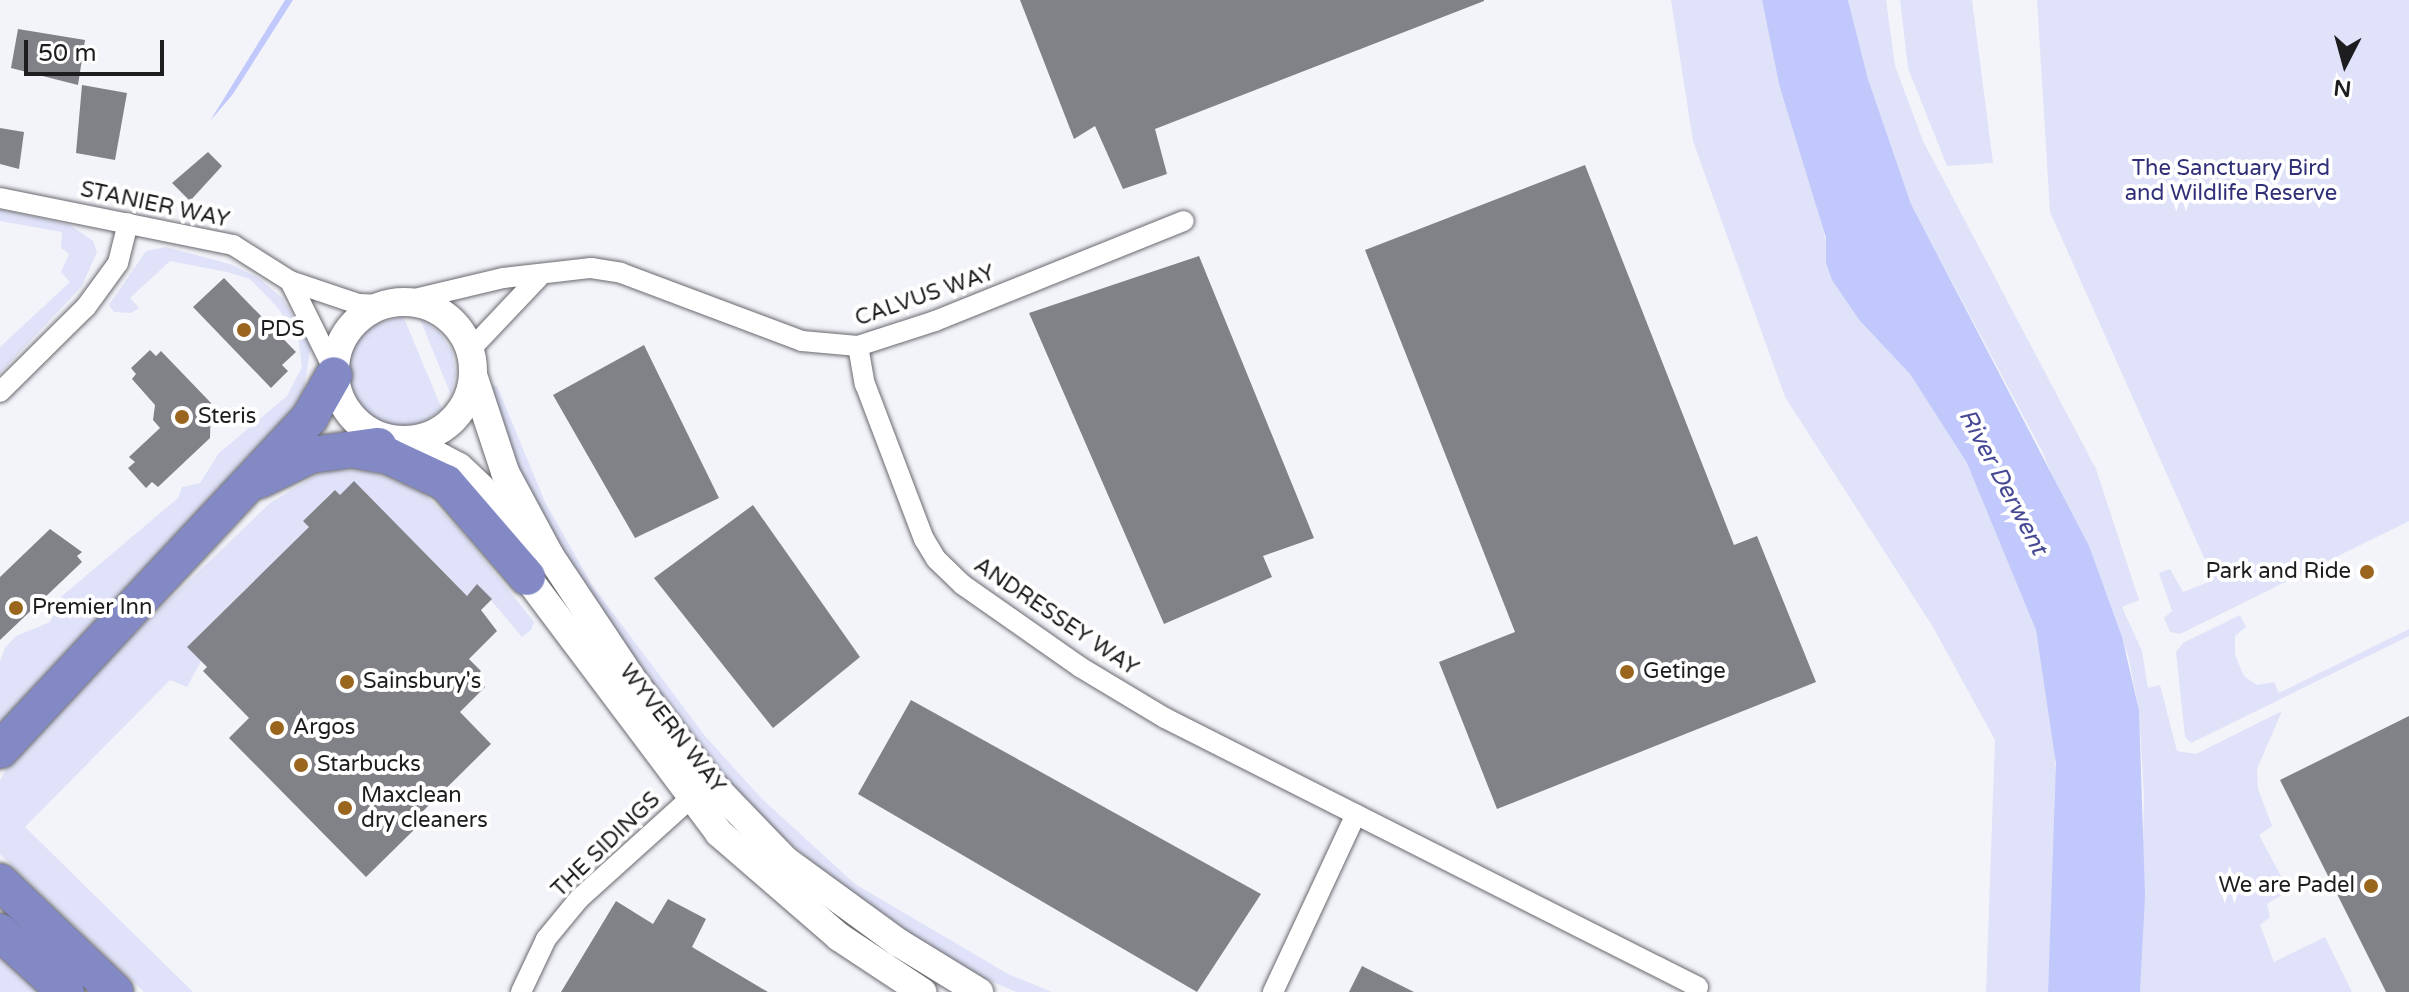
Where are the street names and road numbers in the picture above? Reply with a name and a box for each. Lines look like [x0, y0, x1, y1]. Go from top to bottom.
street label: STANIER WAY [78, 176, 232, 234]
street label: CALVUS WAY [852, 260, 998, 332]
street label: ANDRESSEY WAY [969, 552, 1143, 682]
street label: WYVERN WAY [613, 659, 731, 799]
street label: THE SIDINGS [546, 787, 666, 903]

